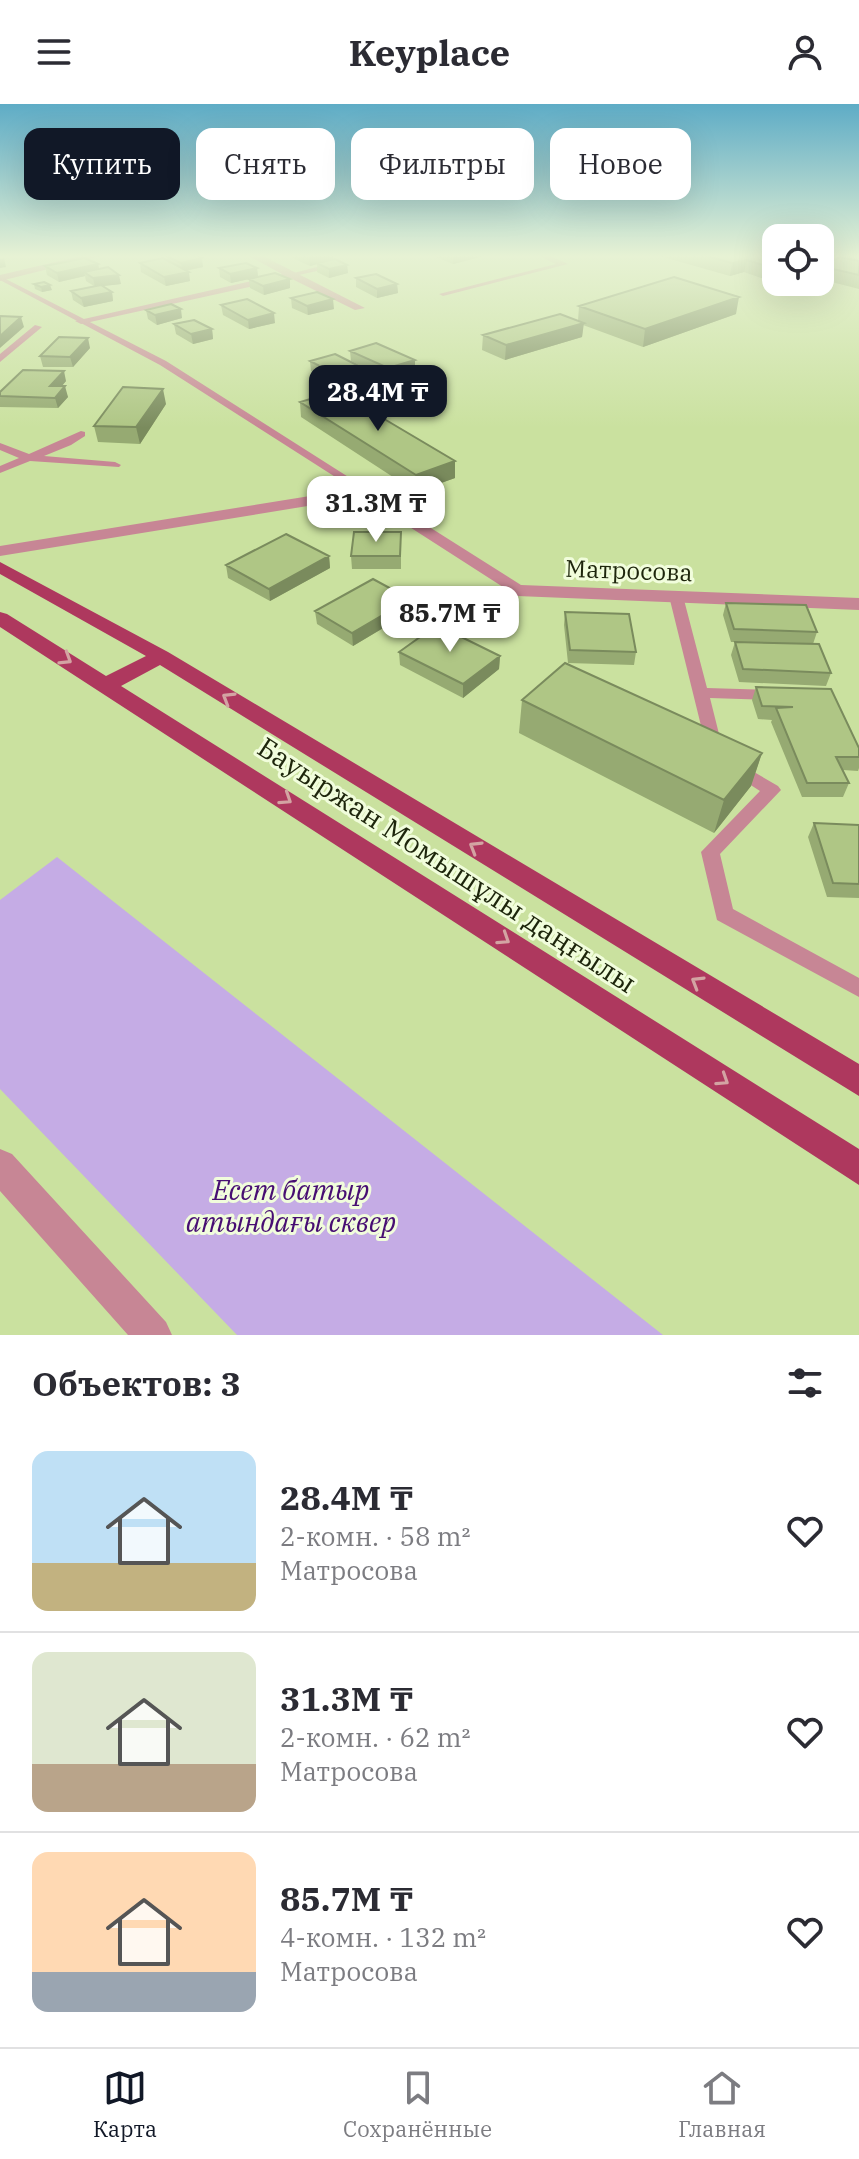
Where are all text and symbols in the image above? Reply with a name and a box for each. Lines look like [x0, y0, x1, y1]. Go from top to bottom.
text: Keyplace [349, 29, 510, 76]
icon: menu [32, 30, 76, 74]
icon: person [783, 30, 827, 74]
chip: Купить [24, 128, 180, 200]
chip: Снять [196, 128, 335, 200]
chip: Фильтры [351, 128, 534, 200]
chip: Новое [550, 128, 691, 200]
map controls [762, 224, 834, 296]
button: locate [762, 224, 834, 296]
pin: 28.4M ₸ [304, 365, 452, 433]
text: 28.4M ₸ [327, 374, 429, 408]
pin: 31.3M ₸ [302, 476, 450, 544]
text: 31.3M ₸ [325, 485, 427, 519]
street label: Матросова [565, 552, 693, 588]
pin: 85.7M ₸ [376, 586, 524, 654]
text: 85.7M ₸ [399, 595, 501, 629]
one-way arrow [57, 649, 72, 664]
one-way arrow [223, 692, 237, 707]
street label: Бауыржан Момышұлы даңғылы [251, 728, 644, 1001]
one-way arrow [277, 789, 291, 804]
one-way arrow [469, 841, 484, 857]
one-way arrow [495, 930, 510, 945]
one-way arrow [691, 977, 706, 992]
one-way arrow [714, 1070, 729, 1085]
park label: Есет батыр атындағы сквер [186, 1171, 396, 1240]
text: Объектов: 3 [32, 1361, 241, 1405]
icon: filters [783, 1361, 827, 1405]
text: 28.4M ₸ [280, 1475, 414, 1519]
icon: home [96, 1483, 192, 1579]
icon: heart [783, 1509, 827, 1553]
text: 2-комн. · 58 m² [280, 1519, 471, 1553]
text: Матросова [280, 1553, 418, 1587]
text: 31.3M ₸ [280, 1676, 414, 1720]
icon: home [96, 1684, 192, 1780]
icon: heart [783, 1710, 827, 1754]
text: 2-комн. · 62 m² [280, 1720, 471, 1754]
text: Матросова [280, 1754, 418, 1788]
text: 85.7M ₸ [280, 1876, 414, 1920]
icon: home [96, 1884, 192, 1980]
icon: heart [783, 1910, 827, 1954]
text: 4-комн. · 132 m² [280, 1920, 486, 1954]
text: Матросова [280, 1954, 418, 1988]
tab: Карта [93, 2066, 157, 2143]
tab: Сохранённые [343, 2066, 492, 2143]
tab: Главная [678, 2066, 766, 2143]

